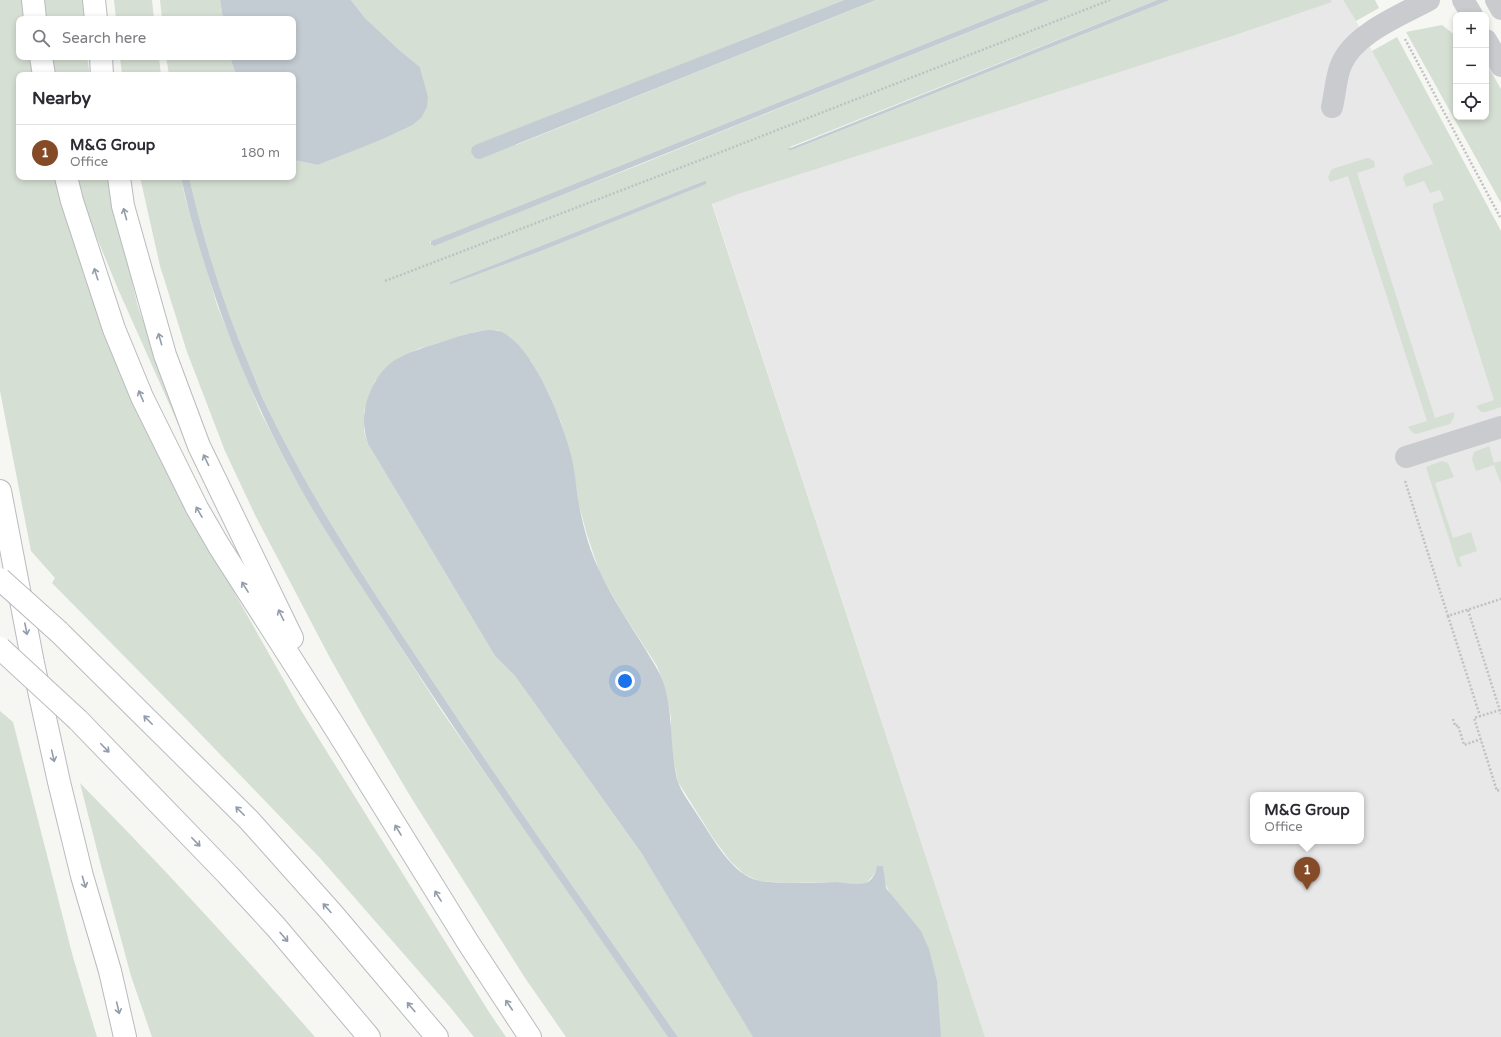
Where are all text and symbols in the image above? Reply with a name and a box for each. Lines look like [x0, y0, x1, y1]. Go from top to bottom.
map controls [1453, 12, 1489, 120]
button: + [1453, 12, 1489, 48]
search box [16, 16, 296, 60]
icon: search [30, 27, 52, 49]
text: Search here [62, 29, 146, 47]
button: − [1453, 48, 1489, 84]
button: locate [1453, 84, 1489, 120]
text: Nearby [32, 88, 91, 109]
text: M&G Group [70, 136, 155, 154]
text: 1 [41, 145, 49, 161]
text: 180 m [240, 145, 280, 161]
text: Office [70, 154, 108, 170]
one-way arrow [121, 207, 129, 220]
one-way arrow [91, 268, 99, 280]
one-way arrow [156, 333, 163, 346]
one-way arrow [137, 390, 145, 402]
one-way arrow [202, 455, 209, 467]
one-way arrow [195, 506, 203, 518]
one-way arrow [241, 582, 249, 593]
one-way arrow [277, 609, 284, 621]
one-way arrow [22, 622, 30, 635]
your location [615, 671, 635, 691]
one-way arrow [143, 715, 153, 725]
one-way arrow [101, 743, 110, 753]
one-way arrow [50, 749, 58, 762]
popup [1250, 792, 1364, 844]
text: M&G Group [1264, 801, 1350, 819]
one-way arrow [235, 807, 245, 816]
text: Office [1264, 819, 1303, 835]
one-way arrow [393, 825, 402, 836]
one-way arrow [191, 837, 201, 847]
pin: 1 [1294, 857, 1320, 890]
one-way arrow [81, 876, 88, 889]
one-way arrow [434, 891, 442, 902]
one-way arrow [323, 903, 332, 914]
one-way arrow [280, 932, 289, 942]
one-way arrow [505, 999, 513, 1010]
one-way arrow [115, 1001, 122, 1014]
one-way arrow [407, 1002, 416, 1013]

